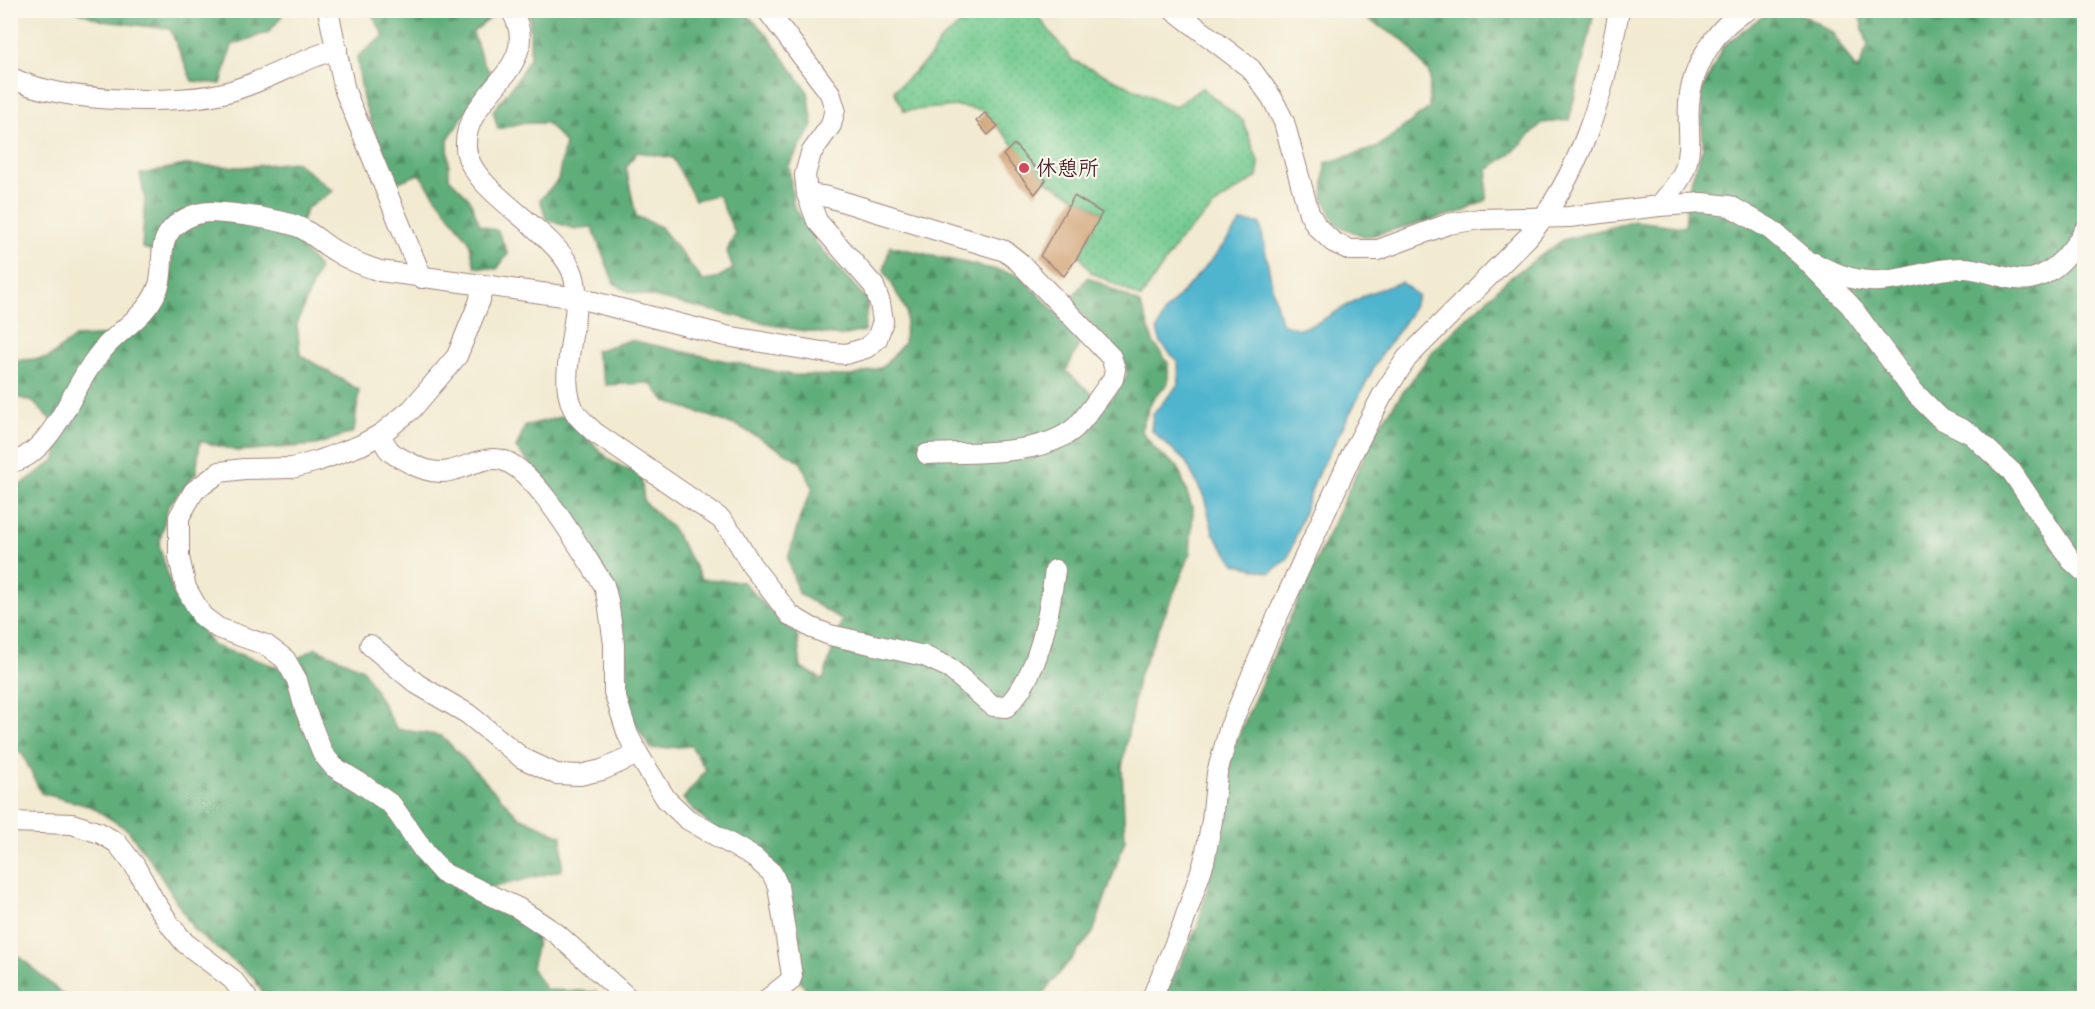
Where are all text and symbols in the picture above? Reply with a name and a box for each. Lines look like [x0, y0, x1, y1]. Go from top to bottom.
place label: 休憩所 [1036, 155, 1099, 185]
marker: 休憩所 [1017, 161, 1031, 175]

